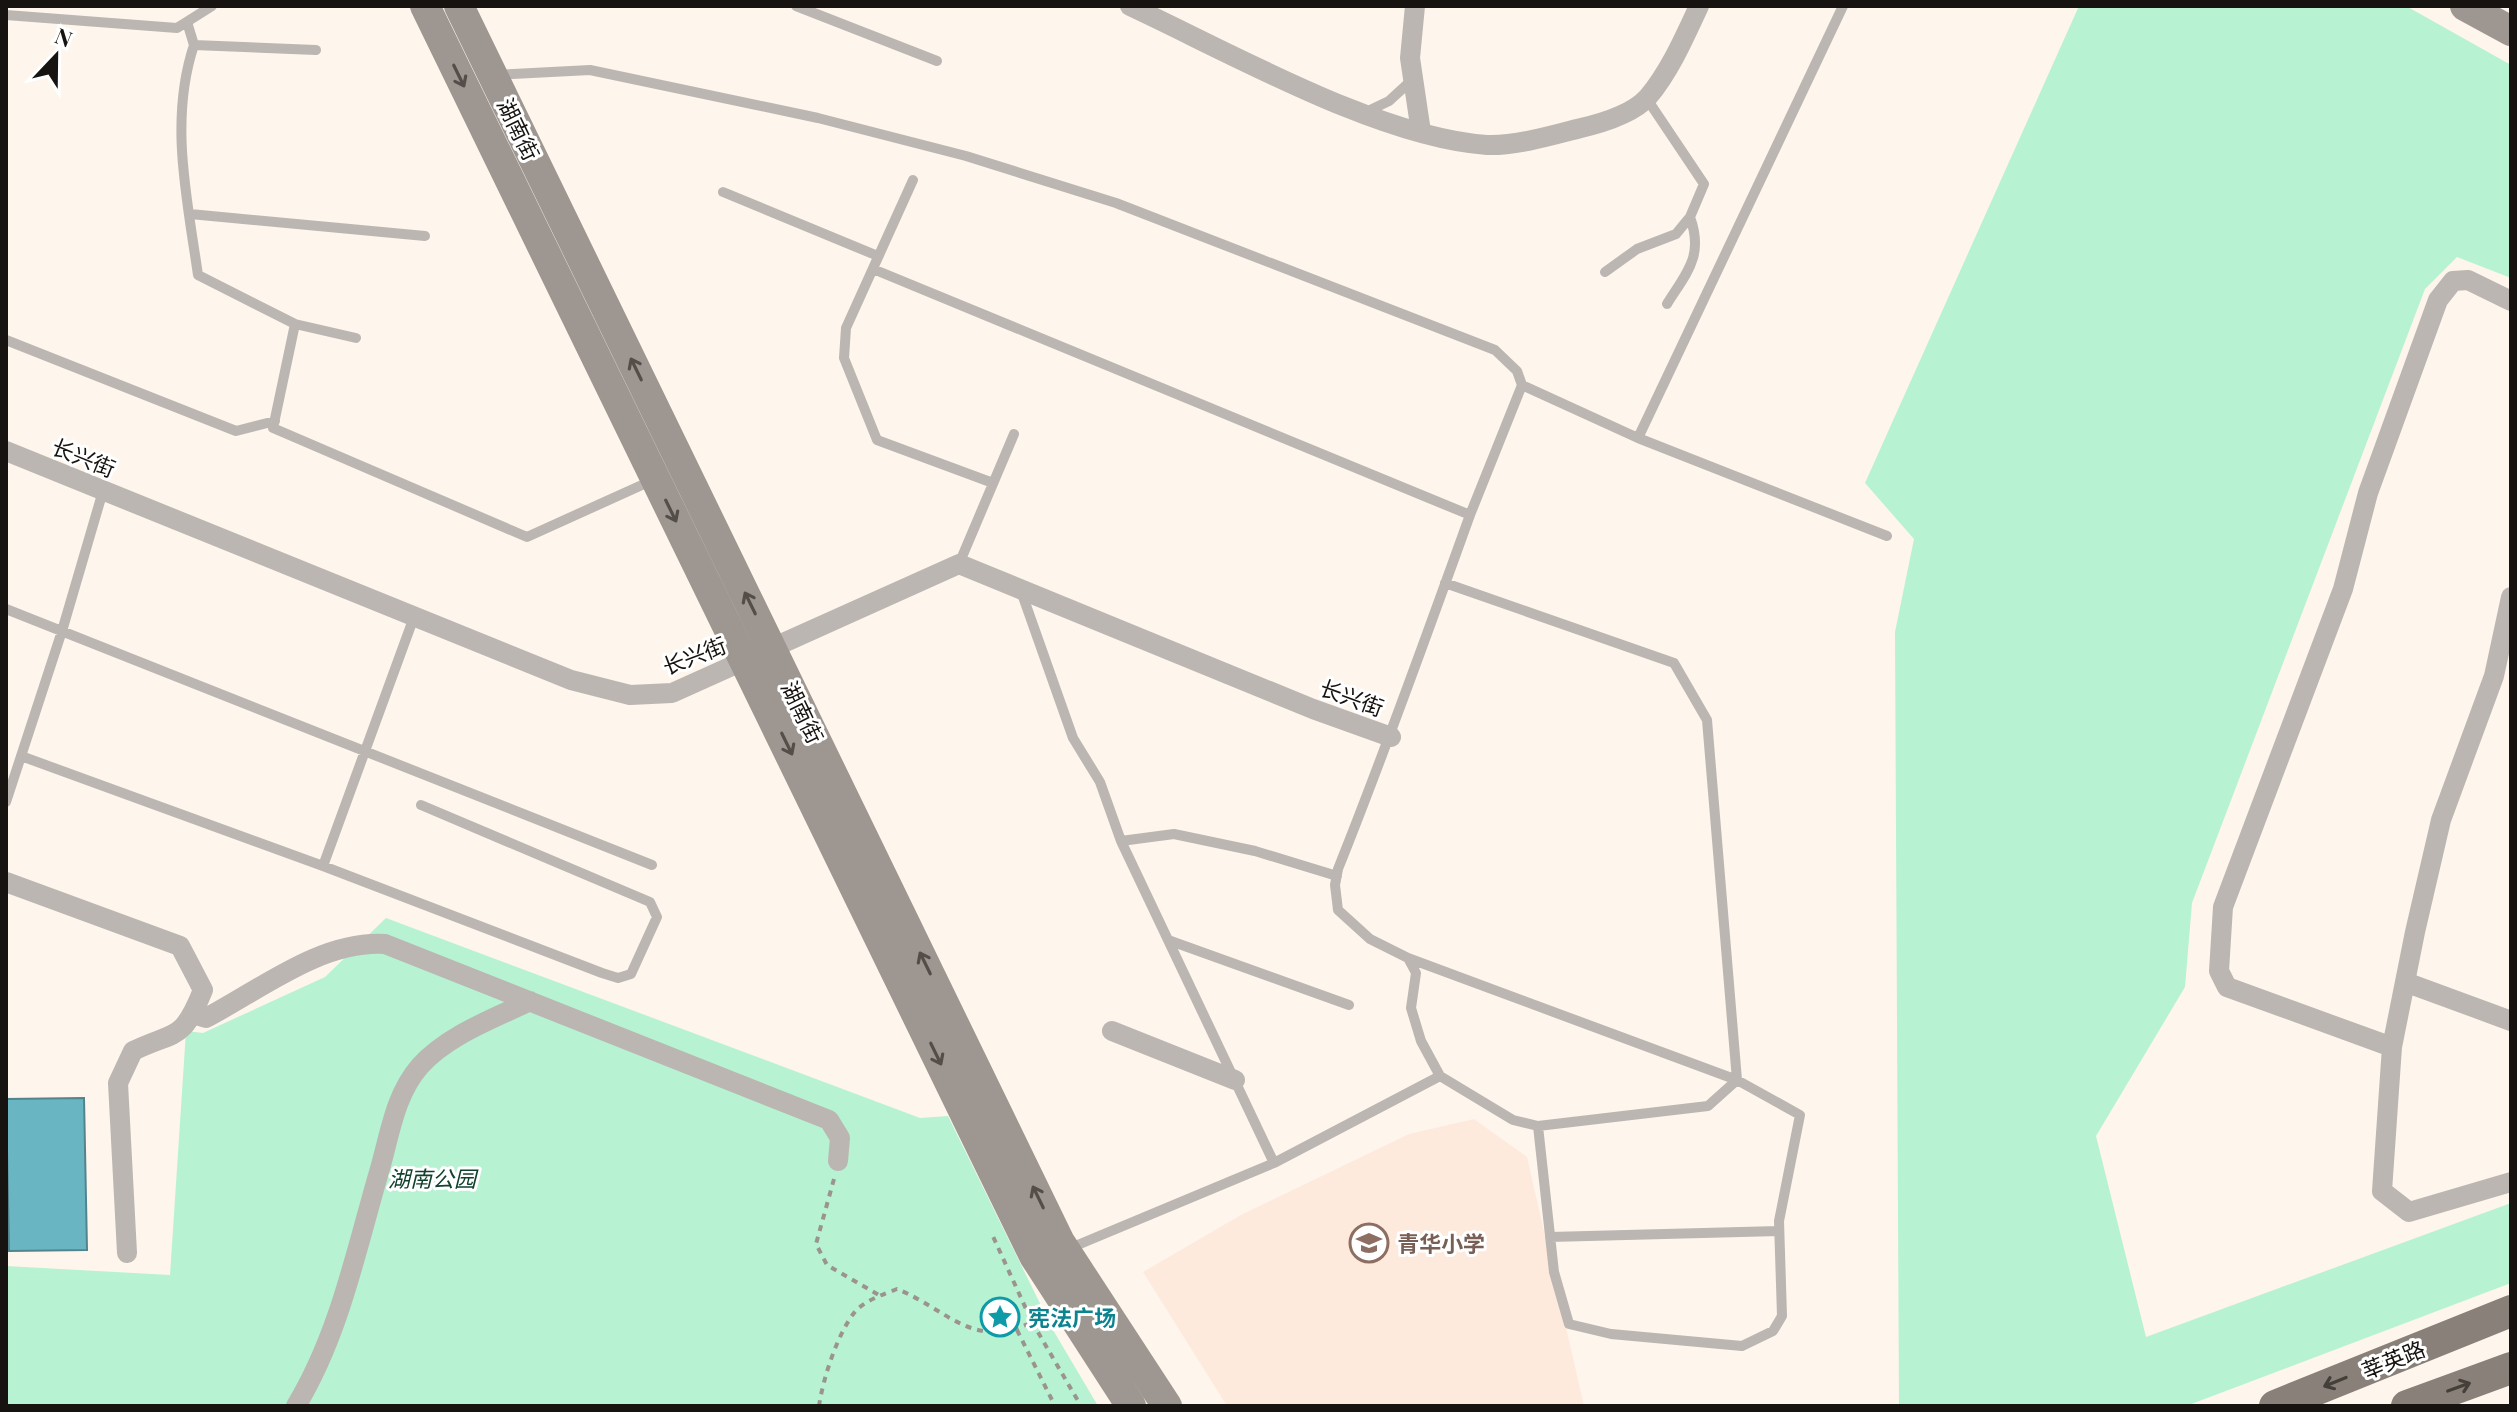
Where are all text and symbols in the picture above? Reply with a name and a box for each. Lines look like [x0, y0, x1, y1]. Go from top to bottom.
north arrow [16, 16, 96, 96]
text: N [51, 20, 77, 53]
one-way arrow [452, 64, 467, 88]
street label: 湖南街 [491, 93, 547, 165]
one-way arrow [628, 358, 643, 382]
street label: 长兴街 [48, 431, 120, 483]
one-way arrow [664, 499, 679, 523]
one-way arrow [742, 592, 757, 616]
street label: 长兴街 [658, 629, 730, 681]
street label: 长兴街 [1316, 672, 1388, 722]
street label: 湖南街 [775, 676, 831, 748]
one-way arrow [780, 732, 795, 755]
one-way arrow [916, 952, 931, 975]
one-way arrow [929, 1042, 944, 1066]
park label: 湖南公园 [388, 1163, 479, 1193]
one-way arrow [1030, 1185, 1045, 1209]
school or university icon: 青华小学 [1348, 1222, 1390, 1264]
place label: 青华小学 [1397, 1228, 1485, 1258]
place icon: 宪法广场 [979, 1296, 1021, 1338]
place label: 宪法广场 [1028, 1302, 1116, 1332]
street label: 莘英路 [2357, 1333, 2429, 1385]
one-way arrow [2323, 1376, 2348, 1390]
one-way arrow [2446, 1379, 2471, 1393]

